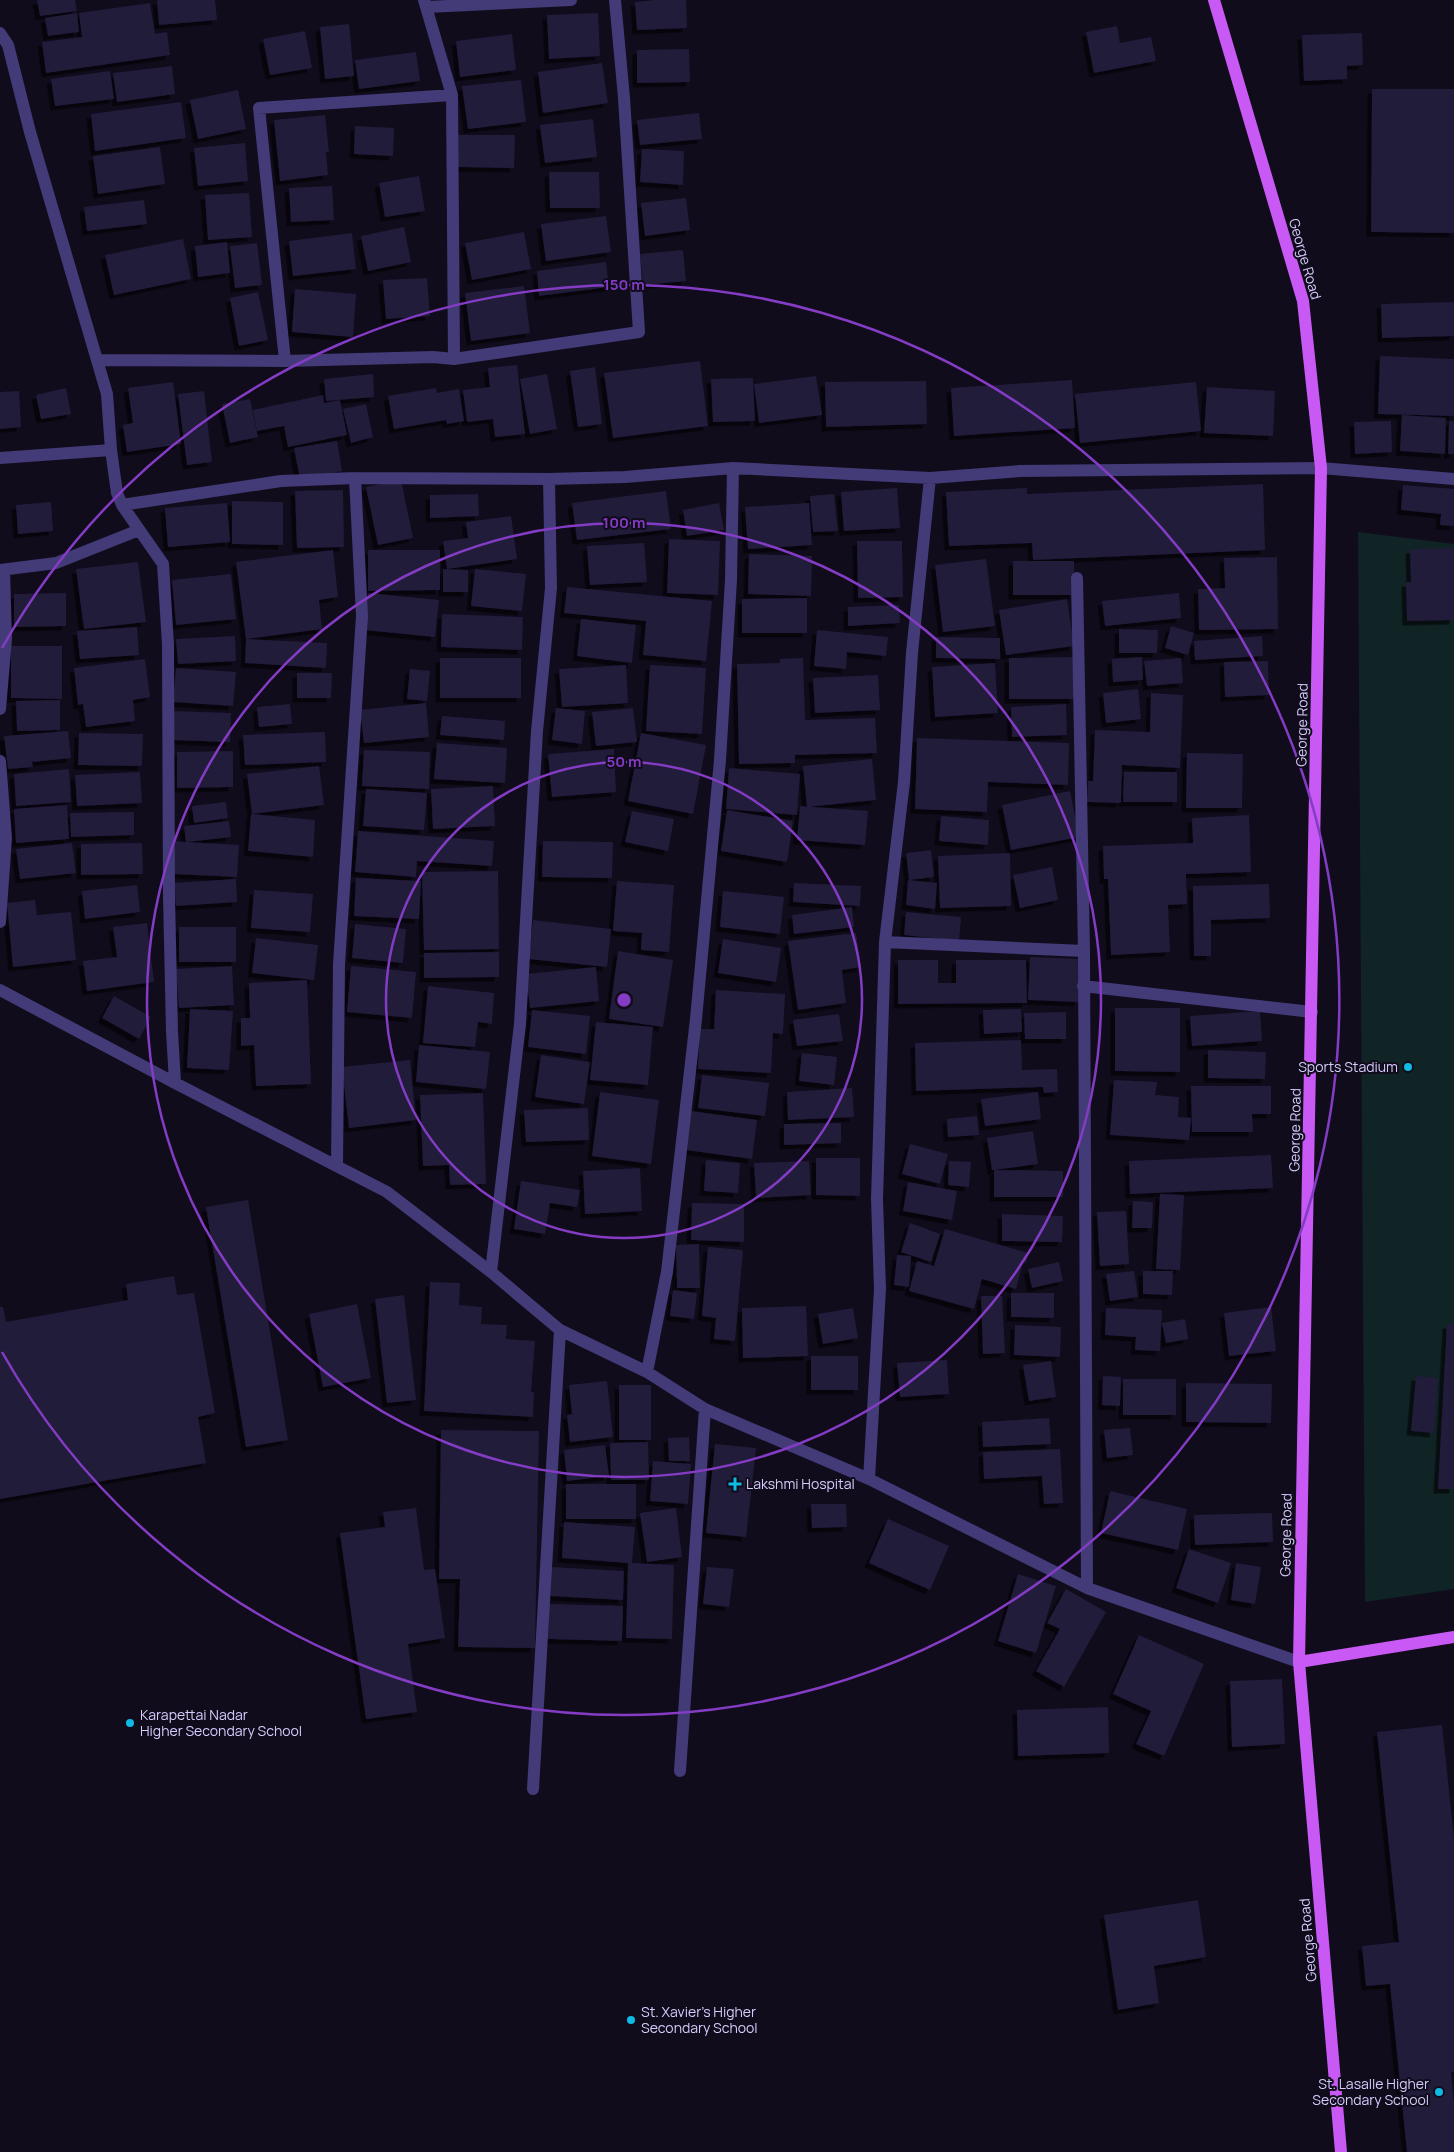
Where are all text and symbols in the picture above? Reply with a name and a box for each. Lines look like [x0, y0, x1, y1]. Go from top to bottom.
street label: George Road [1285, 216, 1326, 302]
text: 150 m [603, 274, 645, 295]
text: 100 m [603, 512, 645, 533]
street label: George Road [1291, 683, 1312, 767]
text: 50 m [606, 751, 642, 772]
centre of rings [615, 991, 633, 1009]
place label: Sports Stadium [1298, 1057, 1398, 1076]
marker: Sports Stadium [1402, 1061, 1414, 1073]
street label: George Road [1284, 1088, 1305, 1172]
place label: Lakshmi Hospital [746, 1474, 855, 1493]
marker: Lakshmi Hospital [728, 1477, 742, 1491]
street label: George Road [1275, 1493, 1296, 1577]
place label: Karapettai Nadar Higher Secondary School [140, 1705, 302, 1740]
marker: Karapettai Nadar Higher Secondary School [124, 1717, 136, 1729]
street label: George Road [1294, 1898, 1321, 1982]
place label: St. Xavier's Higher Secondary School [641, 2002, 758, 2037]
marker: St. Xavier's Higher Secondary School [625, 2014, 637, 2026]
place label: St. Lasalle Higher Secondary School [1312, 2074, 1429, 2109]
marker: St. Lasalle Higher Secondary School [1433, 2086, 1445, 2098]

